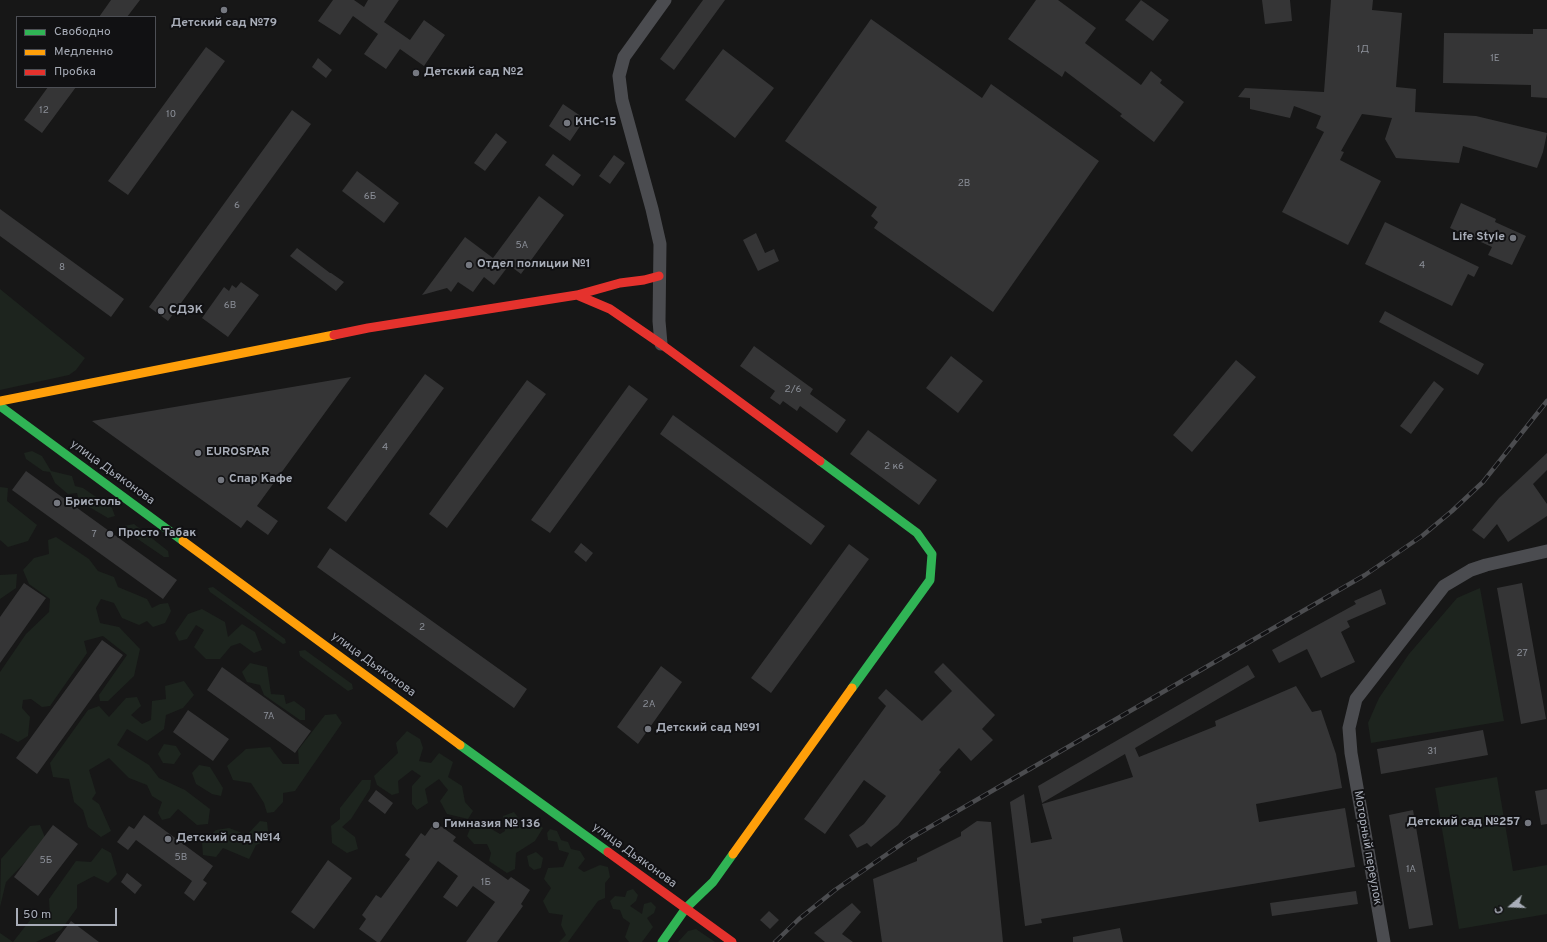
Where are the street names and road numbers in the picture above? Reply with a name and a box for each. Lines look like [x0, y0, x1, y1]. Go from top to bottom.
street label: улица Дьяконова [67, 437, 157, 509]
street label: улица Дьяконова [328, 629, 418, 701]
street label: Моторный переулок [1350, 790, 1384, 906]
street label: улица Дьяконова [589, 820, 679, 892]

